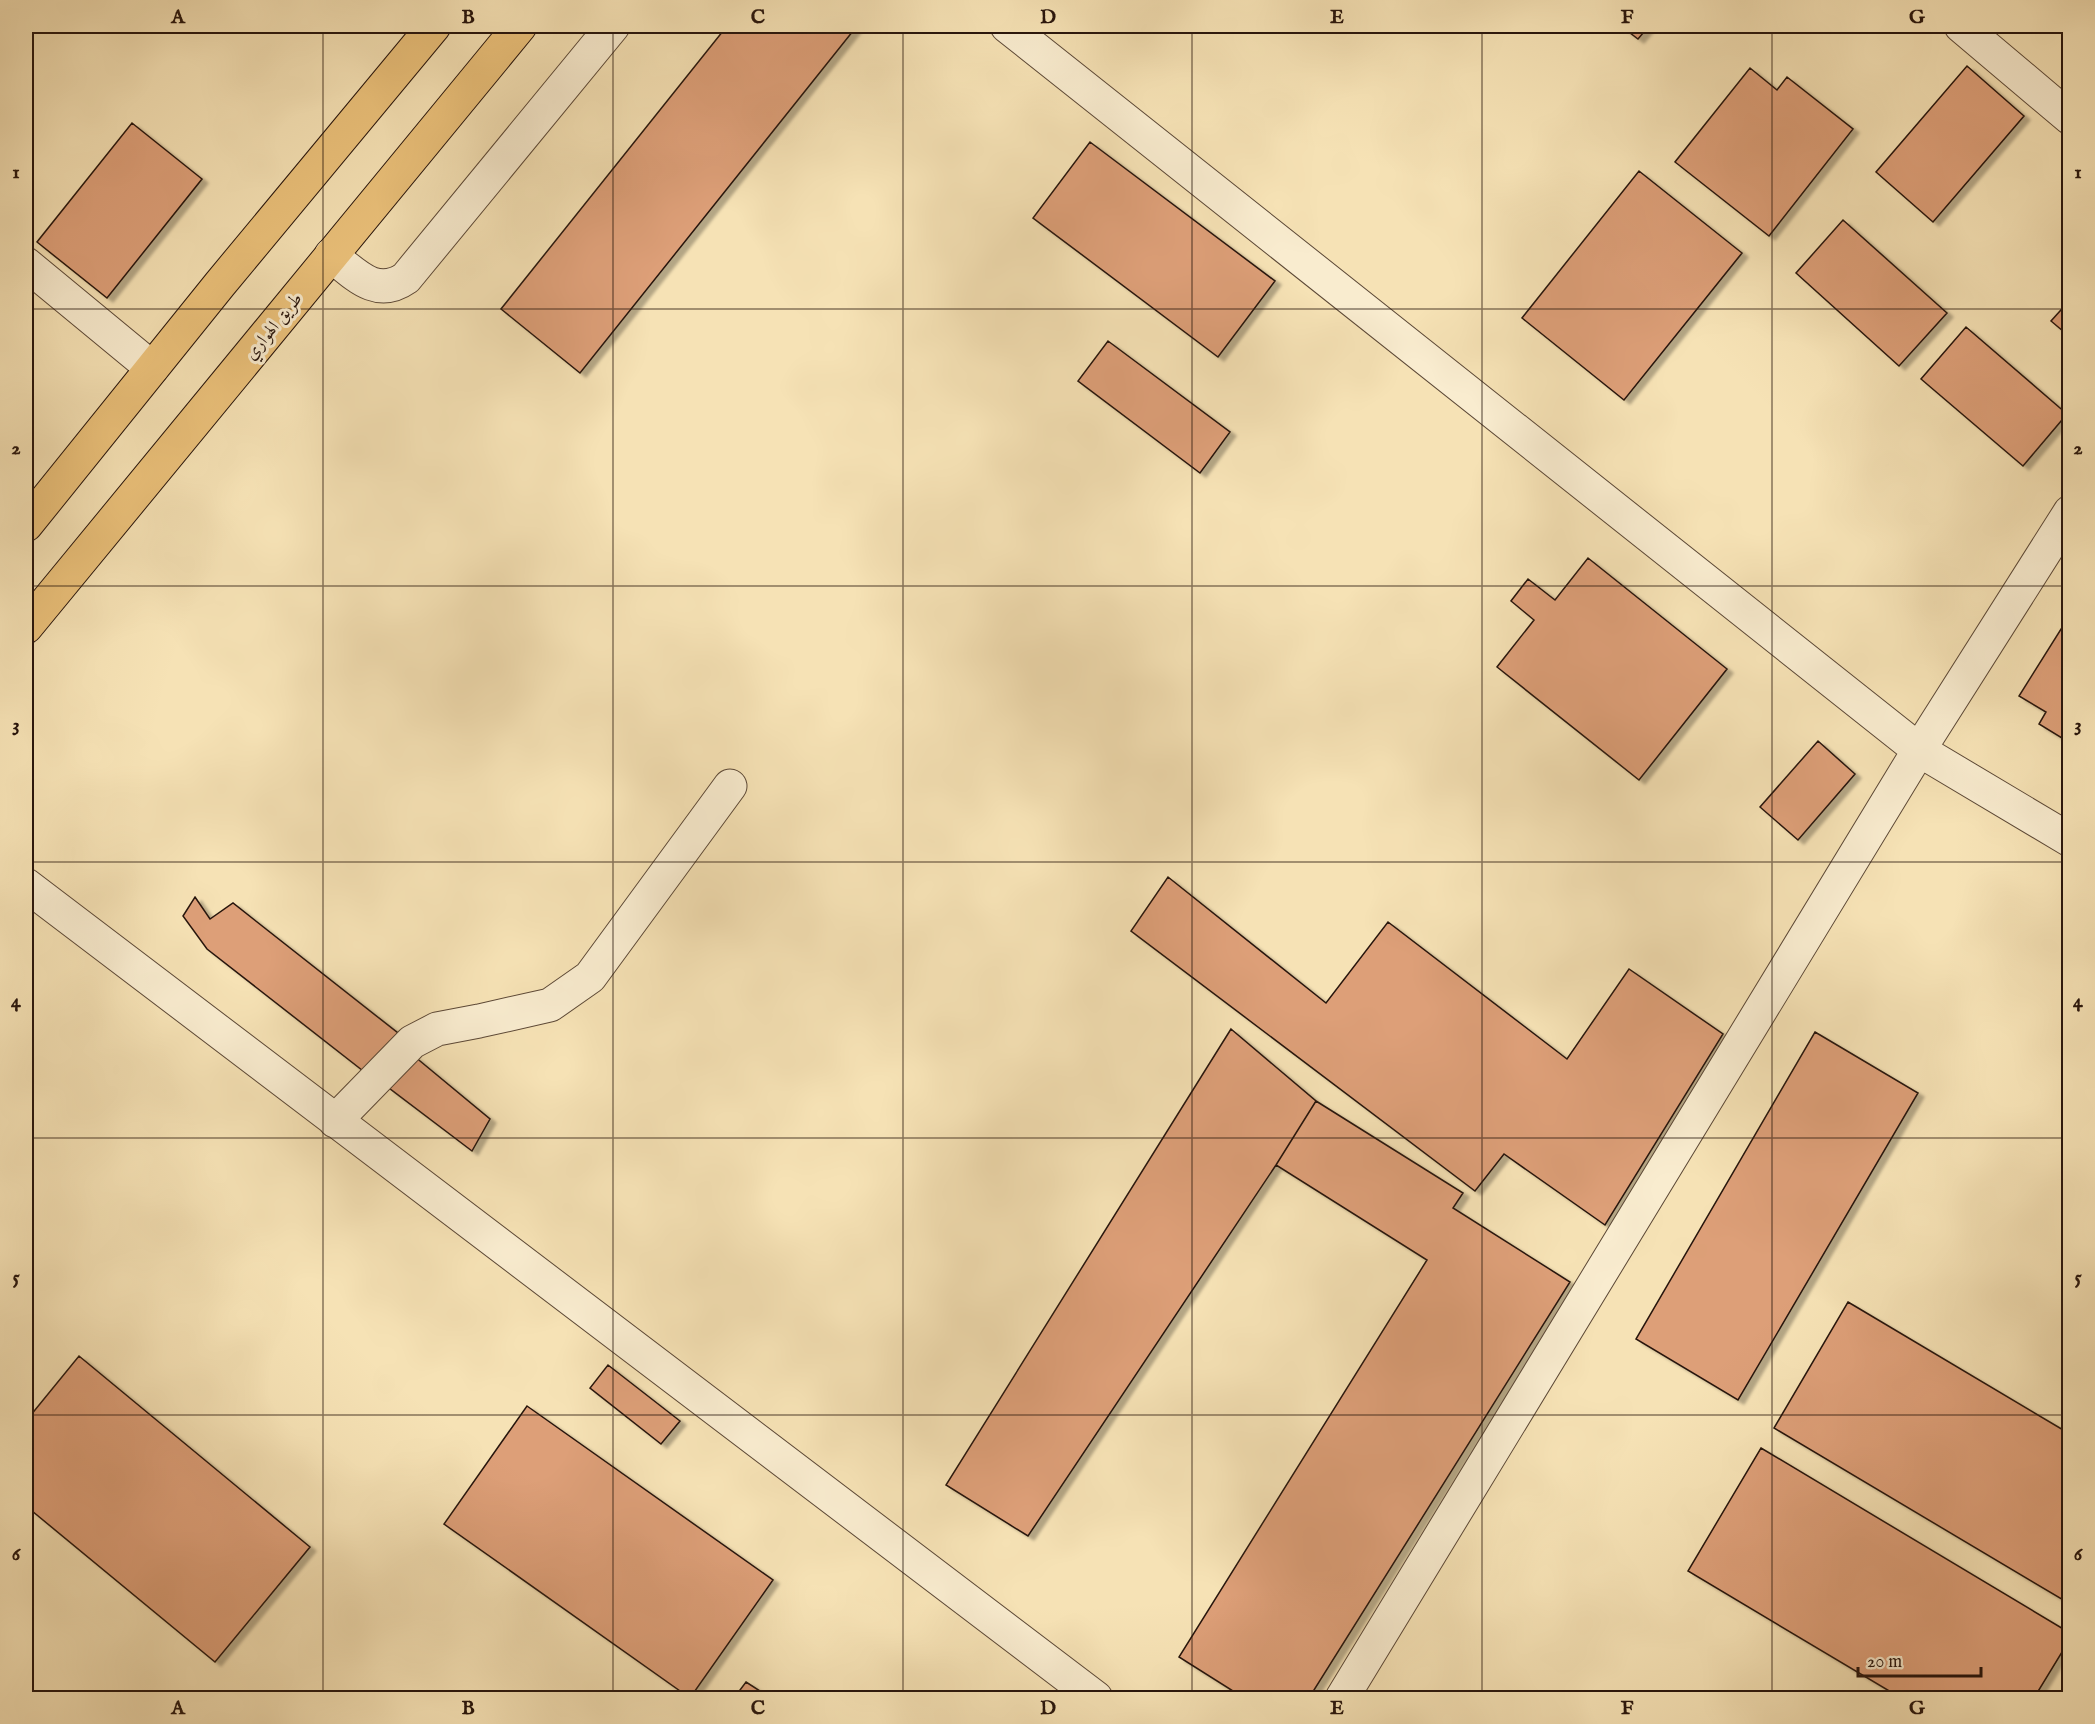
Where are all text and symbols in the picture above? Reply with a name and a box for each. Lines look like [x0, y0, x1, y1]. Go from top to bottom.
text: A [170, 5, 186, 30]
text: B [461, 5, 475, 30]
text: C [751, 5, 765, 30]
text: D [1040, 5, 1056, 30]
text: E [1330, 5, 1344, 30]
text: F [1621, 5, 1634, 30]
text: G [1909, 5, 1926, 30]
text: 1 [12, 160, 20, 185]
text: 1 [2074, 160, 2082, 185]
street label: طريق الهواري [240, 289, 310, 367]
text: 2 [11, 436, 21, 461]
text: 2 [2073, 436, 2083, 461]
text: 3 [12, 713, 20, 738]
text: 3 [2074, 713, 2082, 738]
text: 4 [11, 989, 22, 1014]
text: 4 [2073, 989, 2084, 1014]
text: 5 [12, 1265, 20, 1290]
text: 5 [2074, 1265, 2082, 1290]
text: 6 [12, 1542, 22, 1567]
text: 6 [2074, 1542, 2084, 1567]
scale bar [1858, 1640, 1981, 1678]
text: 20 m [1867, 1651, 1902, 1674]
text: A [170, 1696, 186, 1721]
text: B [461, 1696, 475, 1721]
text: C [751, 1696, 765, 1721]
text: D [1040, 1696, 1056, 1721]
text: E [1330, 1696, 1344, 1721]
text: F [1621, 1696, 1634, 1721]
text: G [1909, 1696, 1926, 1721]

